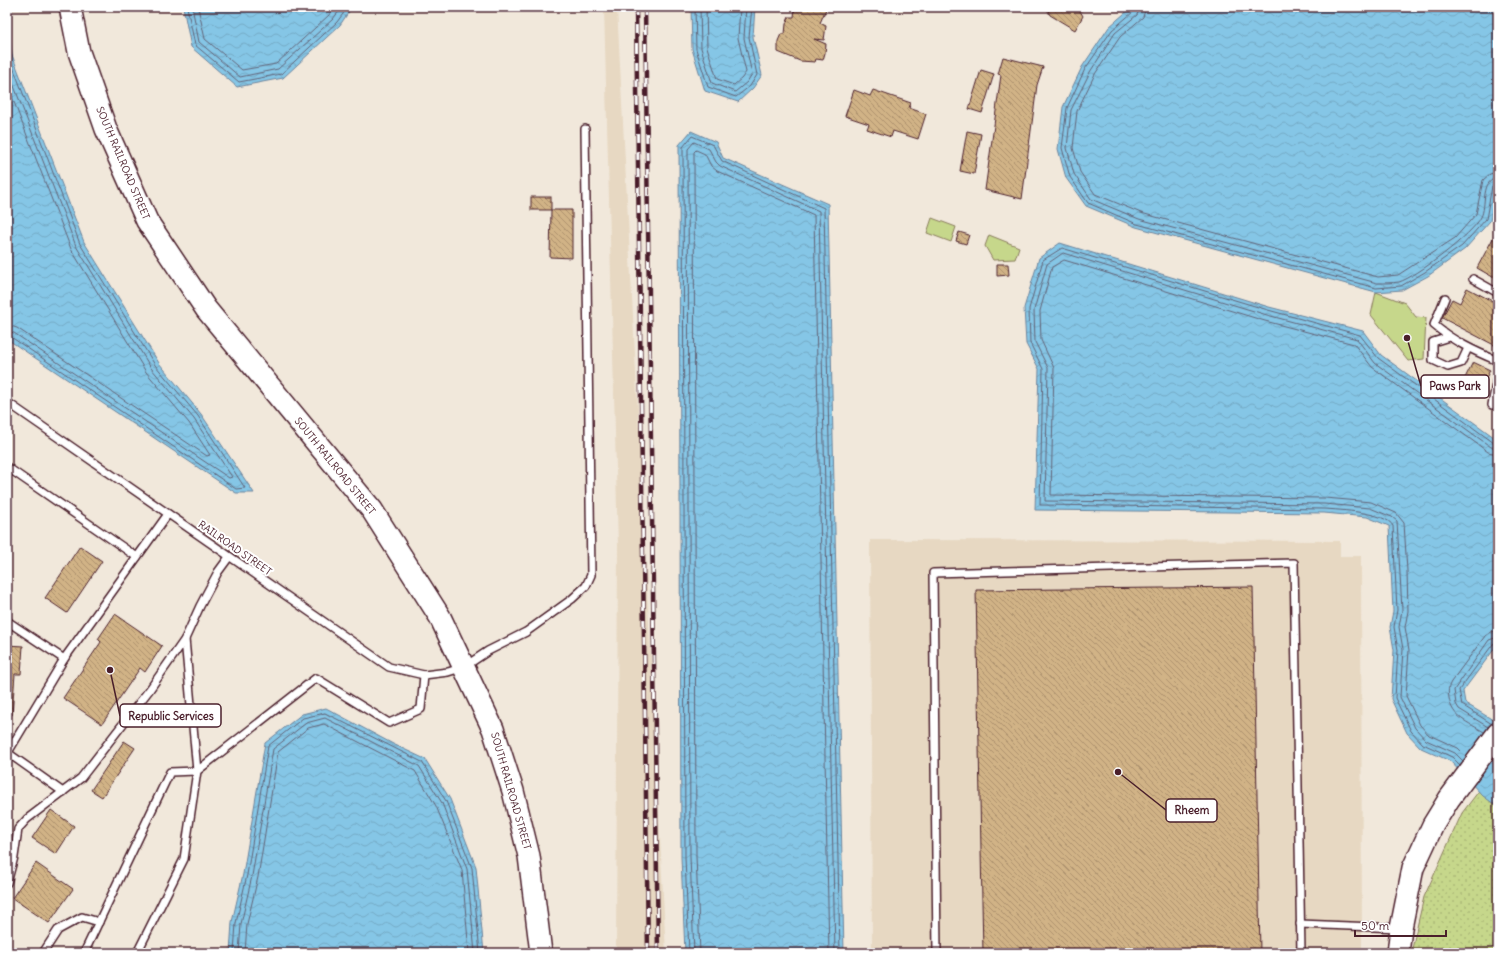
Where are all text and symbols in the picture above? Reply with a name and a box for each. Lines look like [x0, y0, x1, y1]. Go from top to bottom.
street label: SOUTH RAILROAD STREET [93, 105, 153, 221]
callout: Paws Park [1421, 375, 1489, 398]
text: Paws Park [1429, 379, 1481, 393]
street label: SOUTH RAILROAD STREET [292, 415, 378, 517]
street label: RAILROAD STREET [196, 518, 274, 578]
callout: Republic Services [120, 704, 221, 727]
text: Republic Services [128, 709, 214, 724]
street label: SOUTH RAILROAD STREET [488, 731, 534, 851]
callout: Rheem [1166, 799, 1217, 822]
text: Rheem [1175, 803, 1210, 817]
scale bar [1355, 912, 1446, 938]
text: 50 m [1361, 918, 1390, 933]

